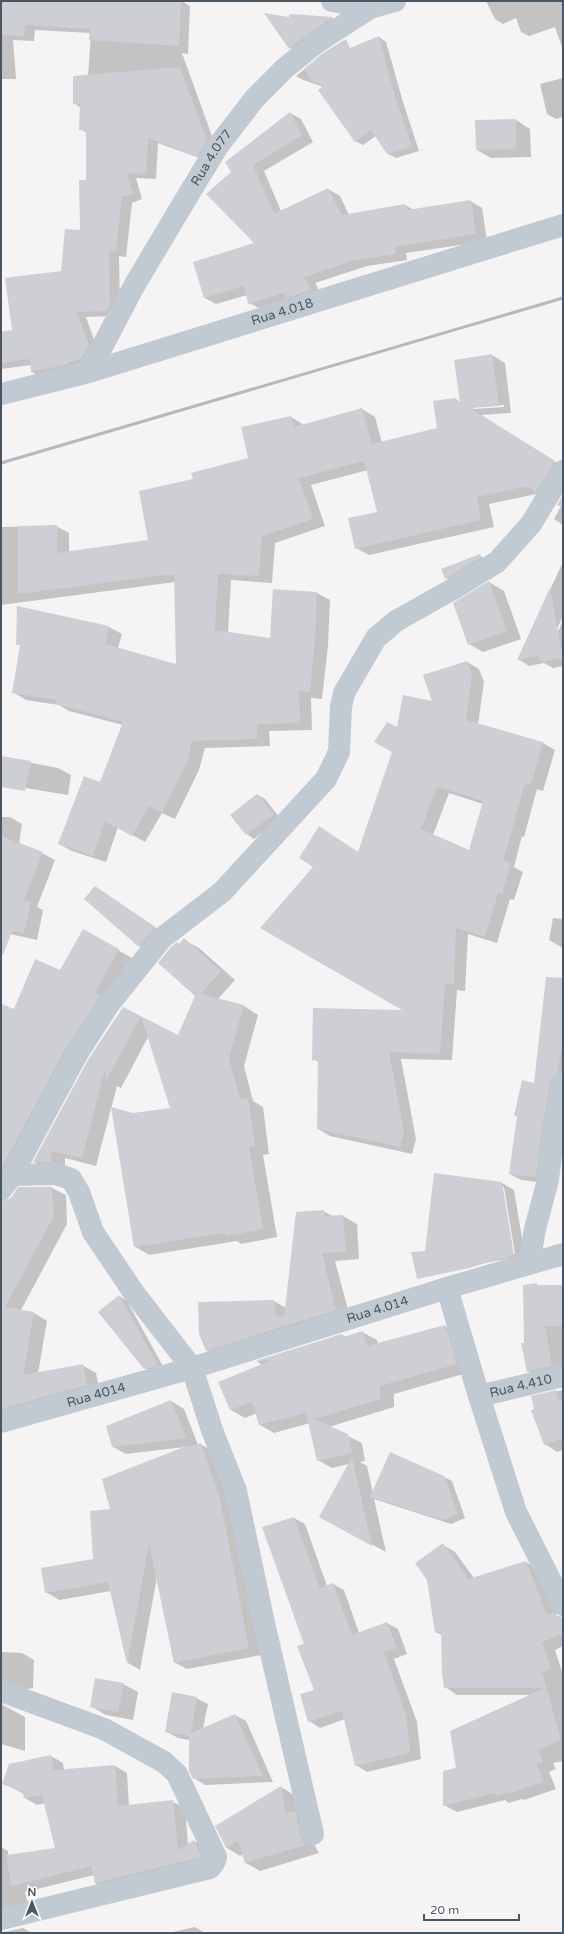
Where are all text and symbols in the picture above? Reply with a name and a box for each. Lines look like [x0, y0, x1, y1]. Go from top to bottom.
street label: Rua 4.077 [188, 126, 236, 189]
street label: Rua 4.018 [249, 295, 315, 329]
street label: Rua 4.014 [345, 1293, 411, 1327]
street label: Rua 4.410 [488, 1371, 554, 1401]
street label: Rua 4014 [65, 1379, 128, 1411]
north arrow [12, 1882, 52, 1922]
text: N [28, 1886, 36, 1899]
scale bar [424, 1896, 519, 1922]
text: 20 m [430, 1903, 459, 1917]

